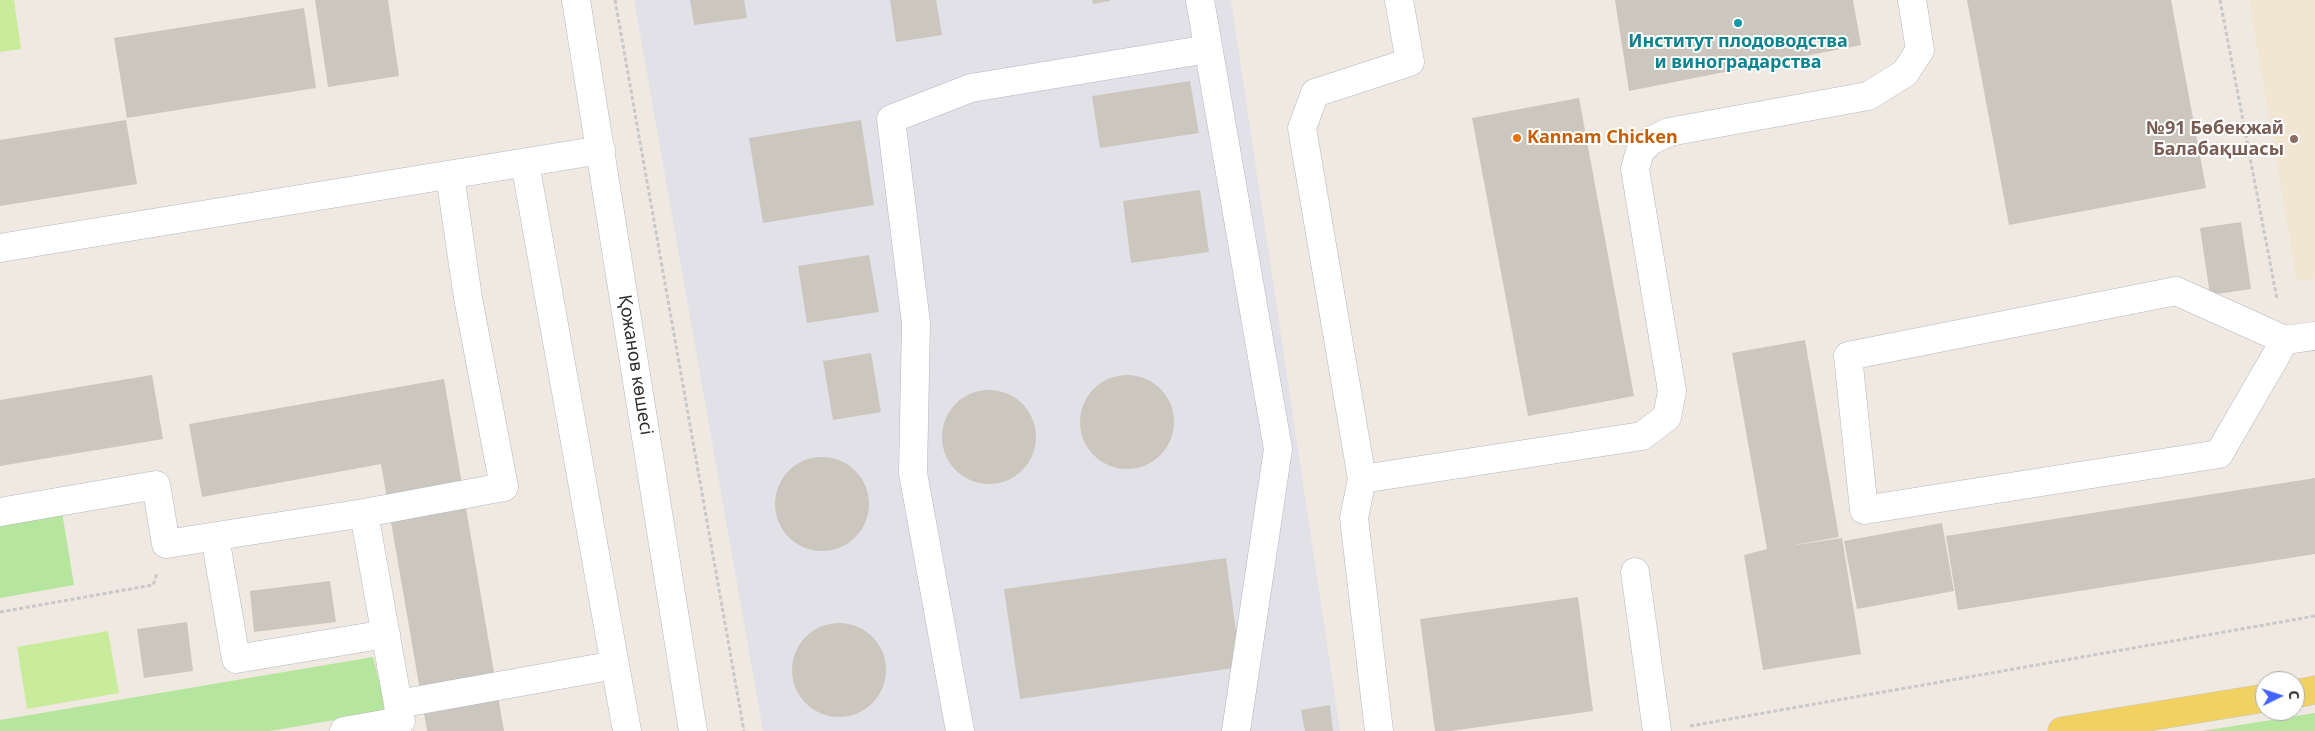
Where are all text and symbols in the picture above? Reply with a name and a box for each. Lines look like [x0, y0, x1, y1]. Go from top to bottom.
marker: Институт плодоводства и виноградарства [1732, 17, 1744, 29]
place label: Институт плодоводства и виноградарства [1628, 31, 1848, 74]
place label: №91 Бөбекжай Балабақшасы [2146, 118, 2284, 160]
place label: Kannam Chicken [1527, 127, 1678, 149]
marker: Kannam Chicken [1511, 132, 1523, 144]
marker: №91 Бөбекжай Балабақшасы [2288, 133, 2300, 145]
street label: Қожанов көшесі [613, 293, 657, 437]
north arrow [2255, 671, 2305, 721]
text: С [2285, 690, 2304, 700]

